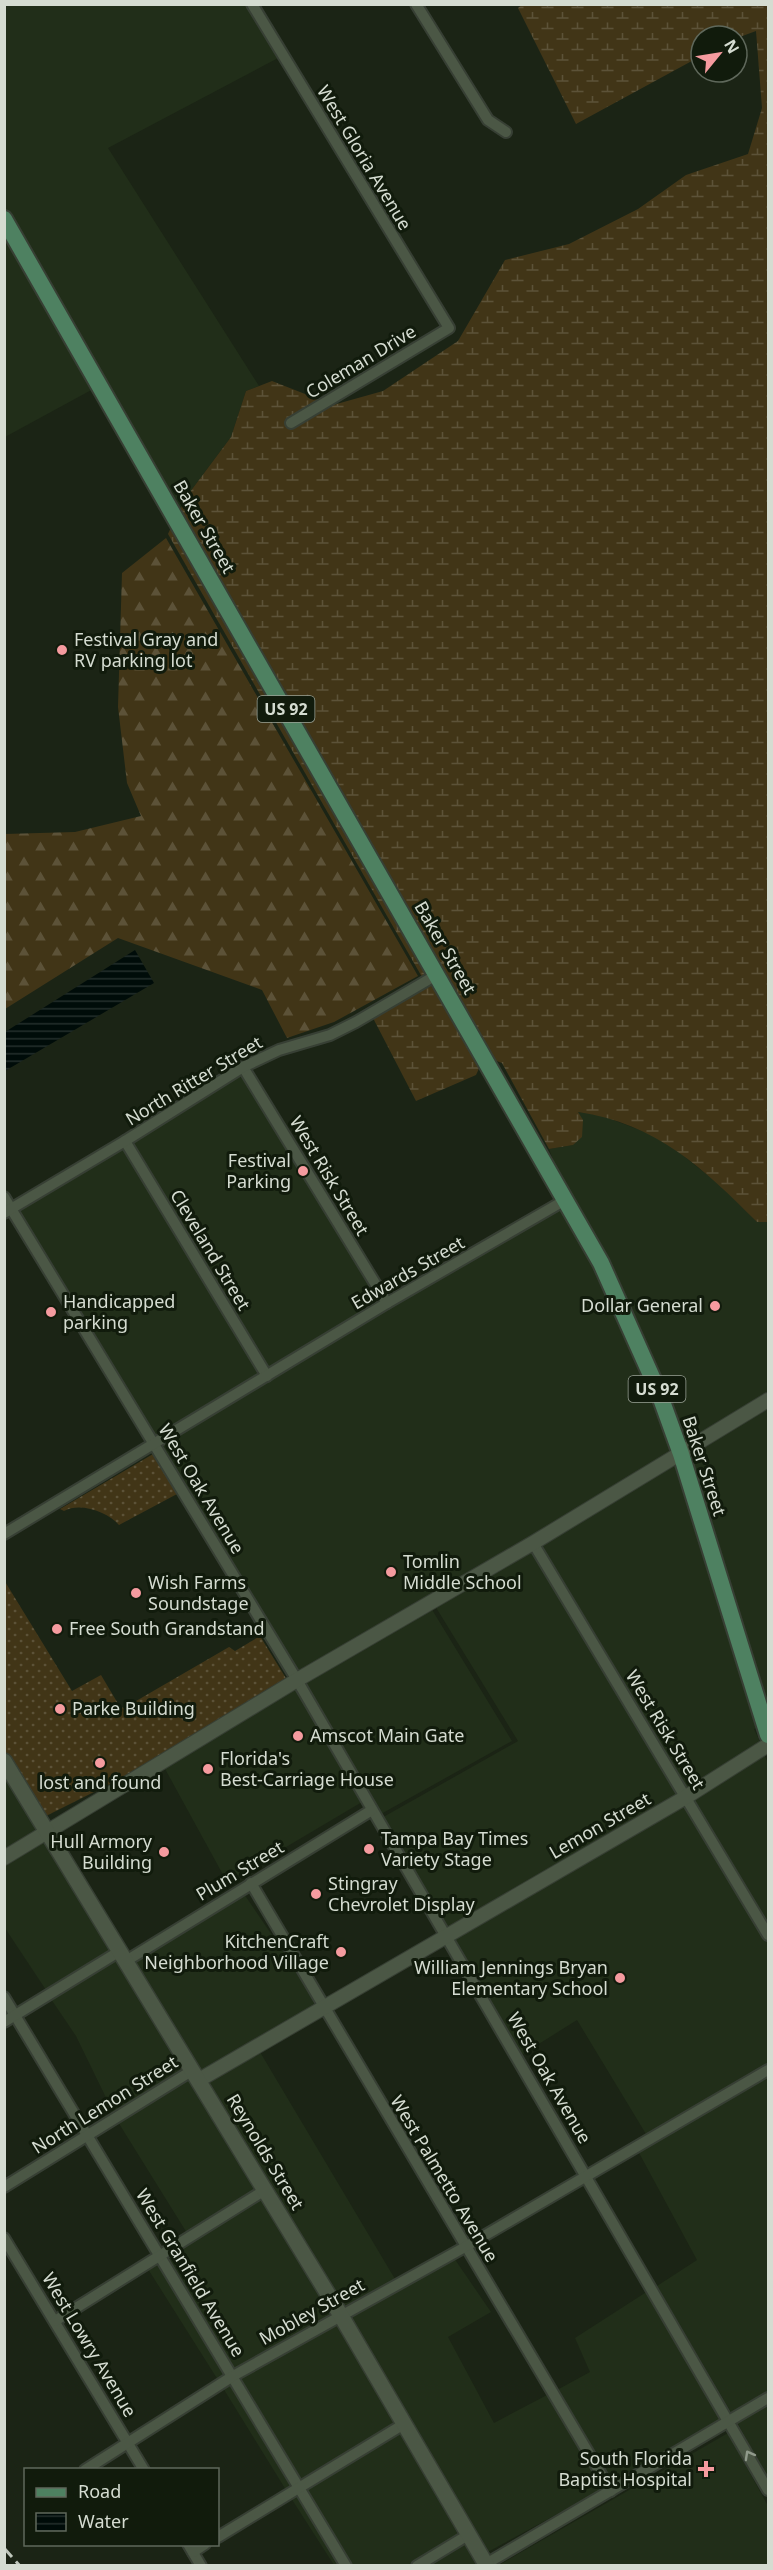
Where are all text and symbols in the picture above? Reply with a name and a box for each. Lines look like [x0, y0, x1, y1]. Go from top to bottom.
north arrow [689, 24, 749, 84]
text: N [719, 35, 745, 58]
street label: West Gloria Avenue [312, 81, 418, 234]
street label: Coleman Drive [301, 319, 420, 403]
street label: Baker Street [168, 475, 241, 578]
place label: Festival Gray and RV parking lot [74, 627, 218, 672]
marker: Festival Gray and RV parking lot [55, 643, 69, 657]
road number: US 92 [258, 696, 314, 722]
street label: Baker Street [409, 896, 482, 999]
street label: North Ritter Street [121, 1030, 267, 1131]
street label: West Risk Street [285, 1111, 375, 1240]
place label: Festival Parking [226, 1148, 291, 1193]
marker: Festival Parking [296, 1164, 310, 1178]
street label: Cleveland Street [165, 1185, 257, 1315]
street label: Edwards Street [346, 1230, 469, 1314]
place label: Handicapped parking [63, 1289, 175, 1334]
place label: Dollar General [581, 1293, 703, 1317]
marker: Dollar General [708, 1299, 722, 1313]
marker: Handicapped parking [44, 1305, 58, 1319]
road number: US 92 [628, 1376, 686, 1402]
street label: Baker Street [677, 1413, 733, 1519]
street label: West Oak Avenue [153, 1419, 250, 1558]
place label: Tomlin Middle School [403, 1549, 522, 1594]
marker: Tomlin Middle School [384, 1565, 398, 1579]
place label: Wish Farms Soundstage [148, 1570, 249, 1615]
marker: Wish Farms Soundstage [129, 1586, 143, 1600]
place label: Free South Grandstand [69, 1616, 264, 1640]
marker: Free South Grandstand [50, 1622, 64, 1636]
street label: West Risk Street [621, 1665, 711, 1794]
place label: Parke Building [72, 1696, 195, 1720]
marker: Parke Building [53, 1702, 67, 1716]
place label: Amscot Main Gate [310, 1723, 464, 1747]
marker: Amscot Main Gate [291, 1729, 305, 1743]
place label: Florida's Best-Carriage House [220, 1746, 394, 1791]
marker: lost and found [93, 1756, 107, 1770]
marker: Florida's Best-Carriage House [201, 1762, 215, 1776]
place label: lost and found [39, 1770, 161, 1794]
street label: Lemon Street [544, 1786, 655, 1864]
place label: Tampa Bay Times Variety Stage [381, 1826, 528, 1871]
place label: Hull Armory Building [50, 1829, 153, 1874]
street label: Plum Street [191, 1834, 288, 1906]
marker: Tampa Bay Times Variety Stage [362, 1842, 376, 1856]
marker: Hull Armory Building [157, 1845, 171, 1859]
place label: Stingray Chevrolet Display [328, 1871, 476, 1916]
marker: Stingray Chevrolet Display [309, 1887, 323, 1901]
place label: KitchenCraft Neighborhood Village [144, 1929, 330, 1974]
marker: KitchenCraft Neighborhood Village [334, 1945, 348, 1959]
place label: William Jennings Bryan Elementary School [414, 1955, 608, 2000]
marker: William Jennings Bryan Elementary School [613, 1971, 627, 1985]
street label: West Oak Avenue [502, 2007, 597, 2148]
street label: North Lemon Street [27, 2049, 182, 2159]
street label: Reynolds Street [222, 2089, 310, 2214]
street label: West Palmetto Avenue [385, 2091, 504, 2266]
street label: West Granfield Avenue [131, 2184, 251, 2361]
street label: West Lowry Avenue [37, 2268, 143, 2421]
street label: Mobley Street [255, 2272, 369, 2350]
place label: South Florida Baptist Hospital [558, 2446, 692, 2491]
one-way arrow [745, 2451, 756, 2461]
marker: South Florida Baptist Hospital [697, 2460, 715, 2478]
legend [24, 2468, 219, 2546]
text: Road [78, 2479, 121, 2503]
text: Water [78, 2509, 129, 2533]

